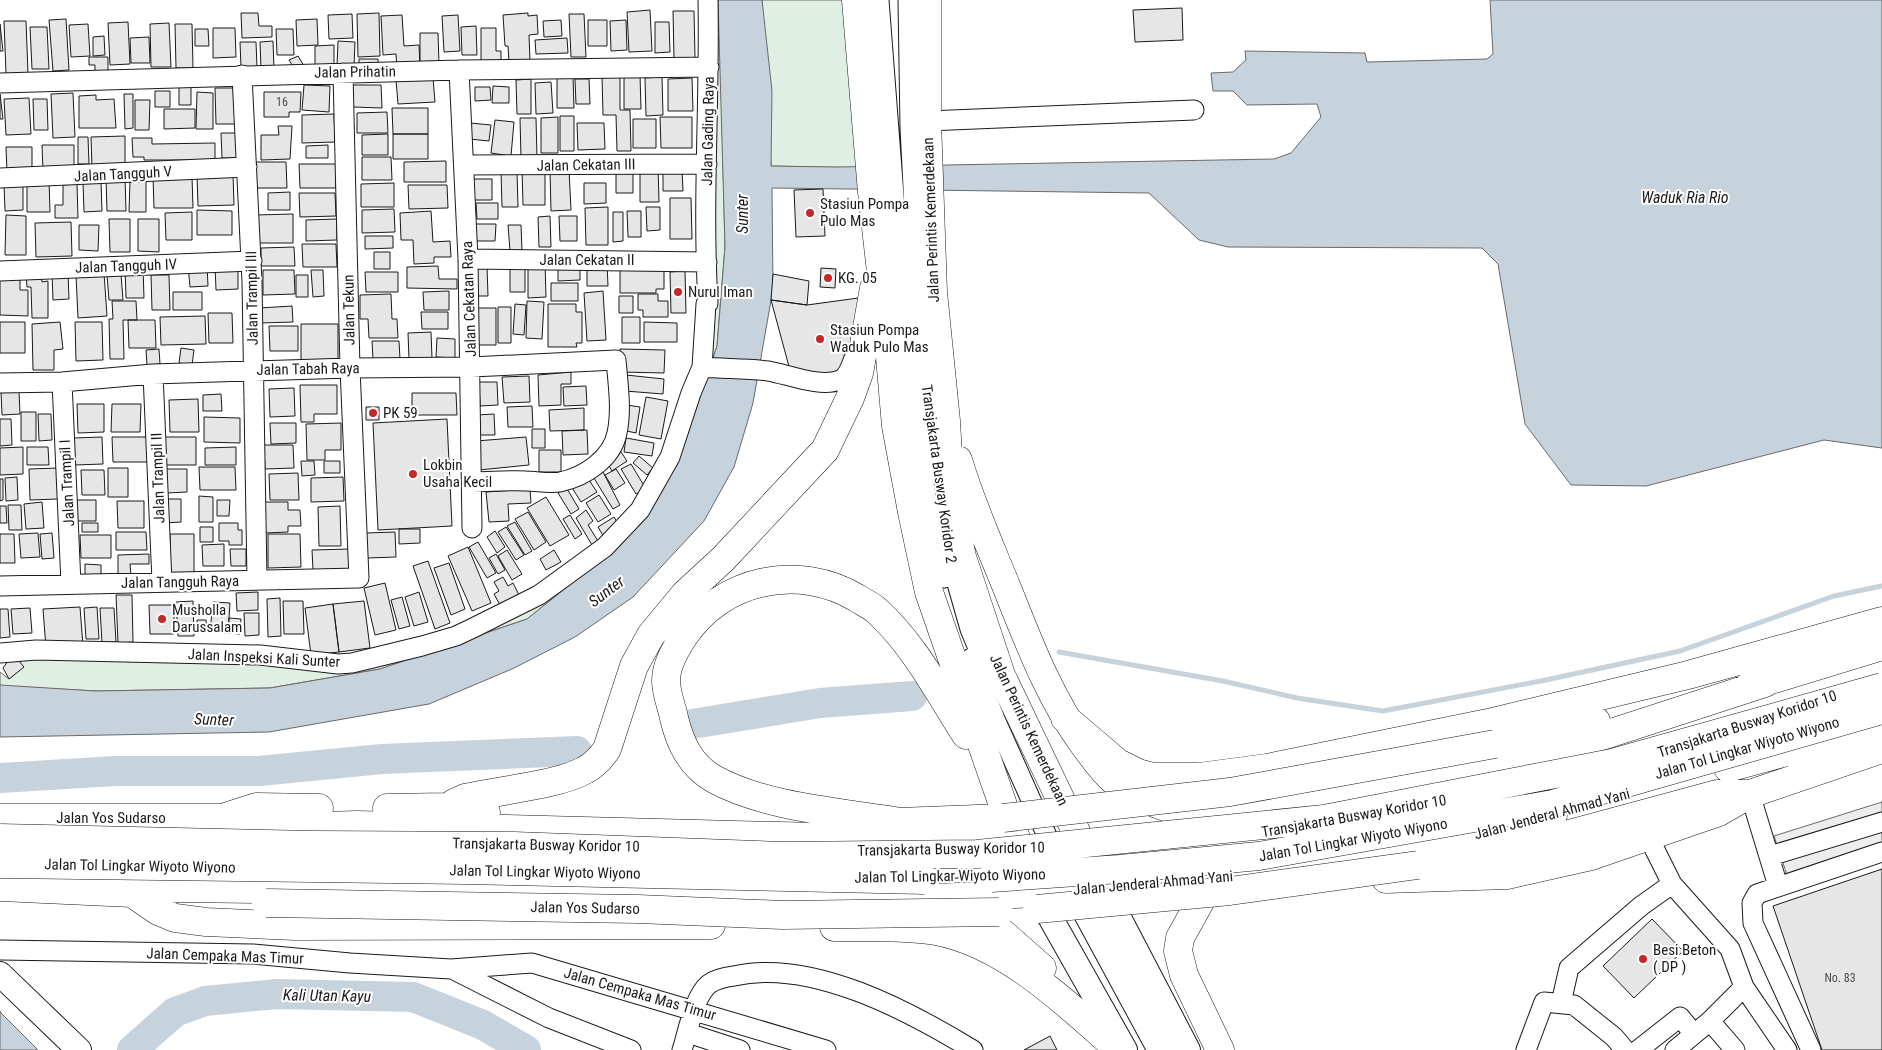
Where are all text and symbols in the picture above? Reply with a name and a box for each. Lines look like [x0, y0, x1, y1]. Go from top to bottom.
street label: Jalan Prihatin [314, 62, 396, 82]
street label: Jalan Gading Raya [698, 76, 718, 186]
house number: 16 [276, 95, 288, 109]
street label: Jalan Perintis Kemerdekaan [919, 137, 943, 303]
street label: Jalan Cekatan III [536, 155, 636, 175]
street label: Jalan Tangguh V [74, 162, 173, 186]
water label: Waduk Ria Rio [1641, 188, 1729, 207]
water label: Sunter [733, 193, 752, 234]
place label: Stasiun Pompa Pulo Mas [820, 195, 909, 230]
marker: Stasiun Pompa Pulo Mas [804, 207, 816, 219]
street label: Jalan Cekatan Raya [458, 241, 480, 357]
street label: Jalan Trampil III [242, 251, 262, 345]
street label: Jalan Cekatan II [539, 251, 635, 269]
street label: Jalan Tangguh IV [75, 255, 178, 277]
place label: KG. 05 [838, 269, 877, 287]
marker: KG. 05 [822, 272, 834, 284]
street label: Jalan Tekun [339, 274, 359, 346]
place label: Nurul Iman [688, 283, 753, 301]
marker: Nurul Iman [672, 286, 684, 298]
place label: Stasiun Pompa Waduk Pulo Mas [830, 321, 929, 356]
marker: Stasiun Pompa Waduk Pulo Mas [814, 333, 826, 345]
street label: Jalan Tabah Raya [256, 359, 360, 379]
street label: Transjakarta Busway Koridor 2 [918, 384, 960, 564]
place label: PK 59 [383, 404, 418, 422]
marker: PK 59 [367, 407, 379, 419]
street label: Jalan Trampil II [147, 432, 169, 524]
street label: Jalan Trampil I [56, 439, 78, 527]
place label: Lokbin Usaha Kecil [423, 456, 492, 491]
marker: Lokbin Usaha Kecil [407, 468, 419, 480]
water label: Sunter [585, 571, 629, 611]
street label: Jalan Tangguh Raya [121, 572, 239, 592]
place label: Musholla Darussalam [172, 601, 242, 636]
marker: Musholla Darussalam [156, 613, 168, 625]
street label: Jalan Inspeksi Kali Sunter [187, 645, 341, 671]
street label: Jalan Perintis Kemerdekaan [986, 651, 1072, 809]
street label: Transjakarta Busway Koridor 10 [1655, 686, 1839, 762]
water label: Sunter [194, 709, 235, 730]
street label: Jalan Tol Lingkar Wiyoto Wiyono [1653, 713, 1841, 783]
street label: Jalan Jenderal Ahmad Yani [1472, 785, 1632, 843]
street label: Transjakarta Busway Koridor 10 [1260, 791, 1448, 841]
street label: Jalan Yos Sudarso [56, 809, 166, 827]
street label: Jalan Tol Lingkar Wiyoto Wiyono [1257, 815, 1449, 865]
street label: Transjakarta Busway Koridor 10 [452, 834, 640, 856]
street label: Transjakarta Busway Koridor 10 [857, 838, 1045, 860]
street label: Jalan Tol Lingkar Wiyoto Wiyono [44, 855, 236, 877]
street label: Jalan Tol Lingkar Wiyoto Wiyono [449, 861, 641, 883]
street label: Jalan Tol Lingkar Wiyoto Wiyono [854, 865, 1046, 887]
street label: Jalan Jenderal Ahmad Yani [1072, 867, 1234, 899]
street label: Jalan Yos Sudarso [530, 898, 640, 918]
place label: Besi Beton ( DP ) [1653, 941, 1716, 976]
street label: Jalan Cempaka Mas Timur [146, 944, 304, 968]
marker: Besi Beton ( DP ) [1637, 953, 1649, 965]
street label: Jalan Cempaka Mas Timur [562, 964, 719, 1024]
house number: No. 83 [1824, 971, 1856, 985]
water label: Kali Utan Kayu [283, 985, 372, 1006]

